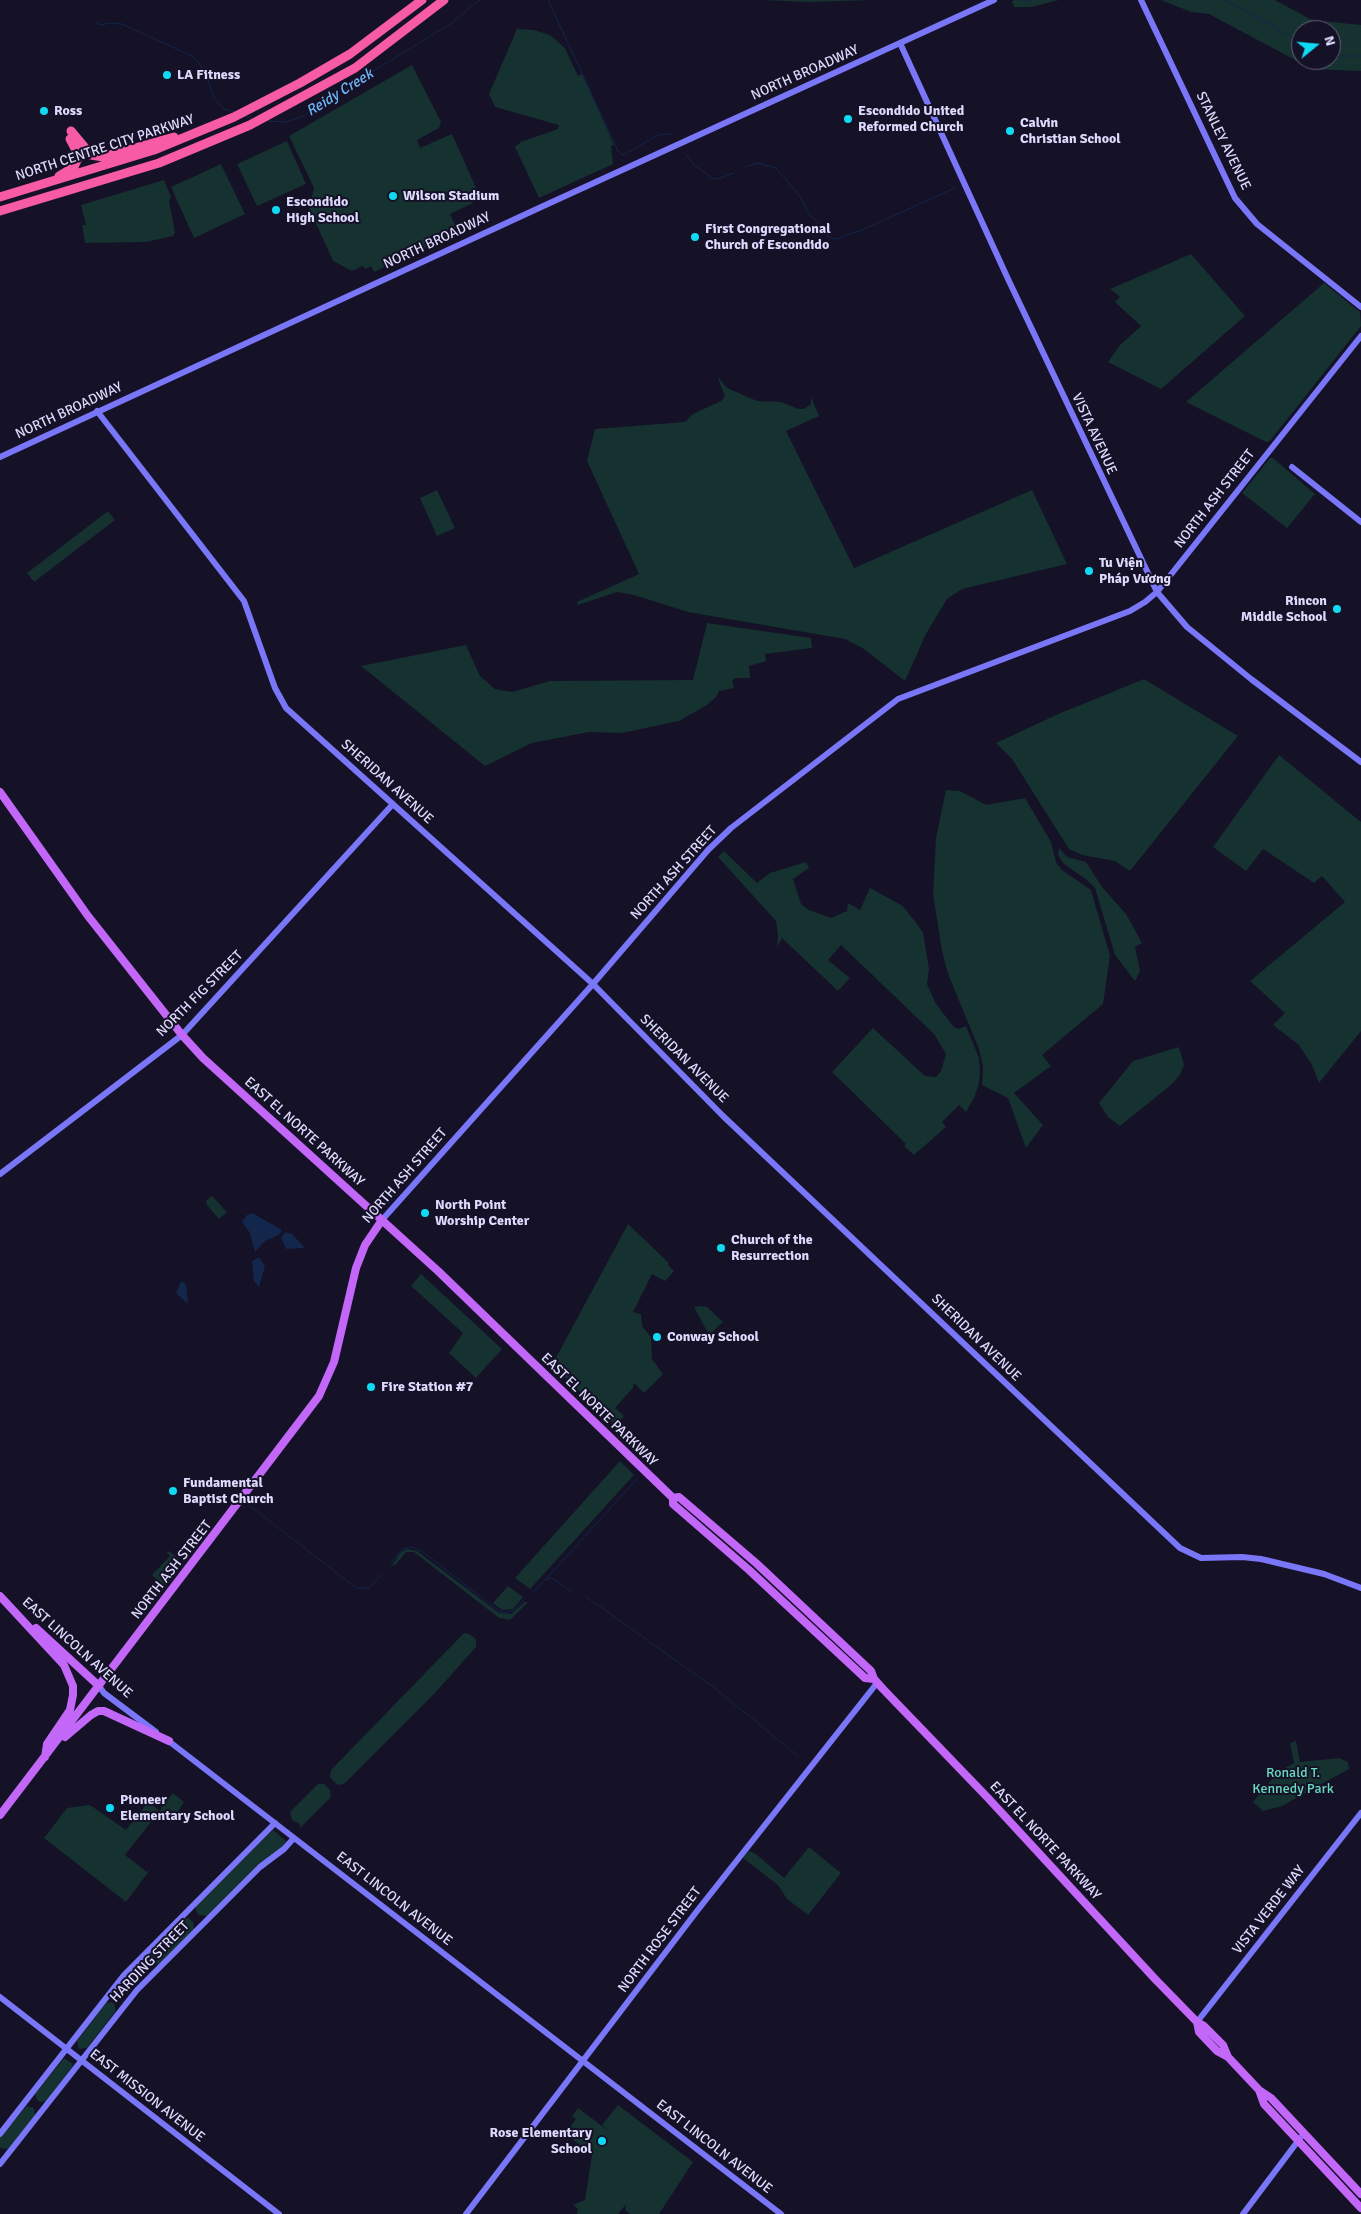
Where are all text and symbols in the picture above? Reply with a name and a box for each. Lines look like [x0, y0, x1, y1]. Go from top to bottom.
north arrow [1291, 20, 1341, 70]
text: N [1320, 34, 1339, 48]
street label: NORTH BROADWAY [749, 42, 861, 104]
water label: Reidy Creek [303, 65, 377, 121]
place label: LA Fitness [177, 67, 240, 83]
marker: LA Fitness [161, 69, 173, 81]
street label: STANLEY AVENUE [1192, 89, 1254, 193]
place label: Ross [54, 103, 82, 119]
place label: Escondido United Reformed Church [858, 103, 964, 136]
marker: Ross [38, 105, 50, 117]
street label: NORTH CENTRE CITY PARKWAY [14, 111, 196, 185]
marker: Escondido United Reformed Church [842, 113, 854, 125]
place label: Calvin Christian School [1020, 115, 1121, 148]
marker: Calvin Christian School [1004, 125, 1016, 137]
place label: Wilson Stadium [403, 188, 499, 204]
marker: Wilson Stadium [387, 190, 399, 202]
place label: Escondido High School [286, 194, 359, 226]
marker: Escondido High School [270, 204, 282, 216]
street label: NORTH BROADWAY [381, 209, 493, 273]
place label: First Congregational Church of Escondido [705, 221, 831, 253]
marker: First Congregational Church of Escondido [689, 231, 701, 243]
street label: NORTH BROADWAY [13, 379, 125, 443]
street label: VISTA AVENUE [1068, 391, 1120, 477]
street label: NORTH ASH STREET [1171, 446, 1259, 552]
place label: Tu Viện Pháp Vương [1099, 555, 1171, 588]
marker: Tu Viện Pháp Vương [1083, 565, 1095, 577]
place label: Rincon Middle School [1241, 593, 1327, 626]
marker: Rincon Middle School [1331, 603, 1343, 615]
street label: SHERIDAN AVENUE [337, 736, 437, 828]
street label: NORTH ASH STREET [627, 823, 721, 923]
street label: NORTH FIG STREET [153, 947, 247, 1041]
street label: SHERIDAN AVENUE [636, 1011, 732, 1107]
street label: EAST EL NORTE PARKWAY [241, 1074, 367, 1190]
street label: NORTH ASH STREET [359, 1125, 451, 1227]
place label: North Point Worship Center [435, 1197, 529, 1230]
marker: North Point Worship Center [419, 1207, 431, 1219]
place label: Church of the Resurrection [731, 1232, 813, 1264]
marker: Church of the Resurrection [715, 1242, 727, 1254]
street label: SHERIDAN AVENUE [928, 1291, 1024, 1385]
place label: Conway School [667, 1329, 759, 1345]
marker: Conway School [651, 1331, 663, 1343]
street label: EAST EL NORTE PARKWAY [537, 1350, 661, 1470]
place label: Fire Station #7 [381, 1379, 473, 1395]
marker: Fire Station #7 [365, 1381, 377, 1393]
place label: Fundamental Baptist Church [183, 1475, 274, 1508]
marker: Fundamental Baptist Church [167, 1485, 179, 1497]
street label: NORTH ASH STREET [128, 1517, 216, 1623]
street label: EAST LINCOLN AVENUE [18, 1594, 136, 1702]
park label: Ronald T. Kennedy Park [1252, 1765, 1334, 1798]
street label: EAST EL NORTE PARKWAY [986, 1778, 1104, 1904]
place label: Pioneer Elementary School [120, 1792, 235, 1824]
marker: Pioneer Elementary School [104, 1802, 116, 1814]
street label: EAST LINCOLN AVENUE [333, 1848, 455, 1950]
street label: VISTA VERDE WAY [1229, 1862, 1309, 1958]
street label: NORTH ROSE STREET [615, 1884, 705, 1996]
street label: HARDING STREET [107, 1918, 193, 2006]
street label: EAST MISSION AVENUE [86, 2046, 208, 2146]
street label: EAST LINCOLN AVENUE [653, 2096, 775, 2198]
place label: Rose Elementary School [490, 2125, 592, 2158]
marker: Rose Elementary School [596, 2135, 608, 2147]

